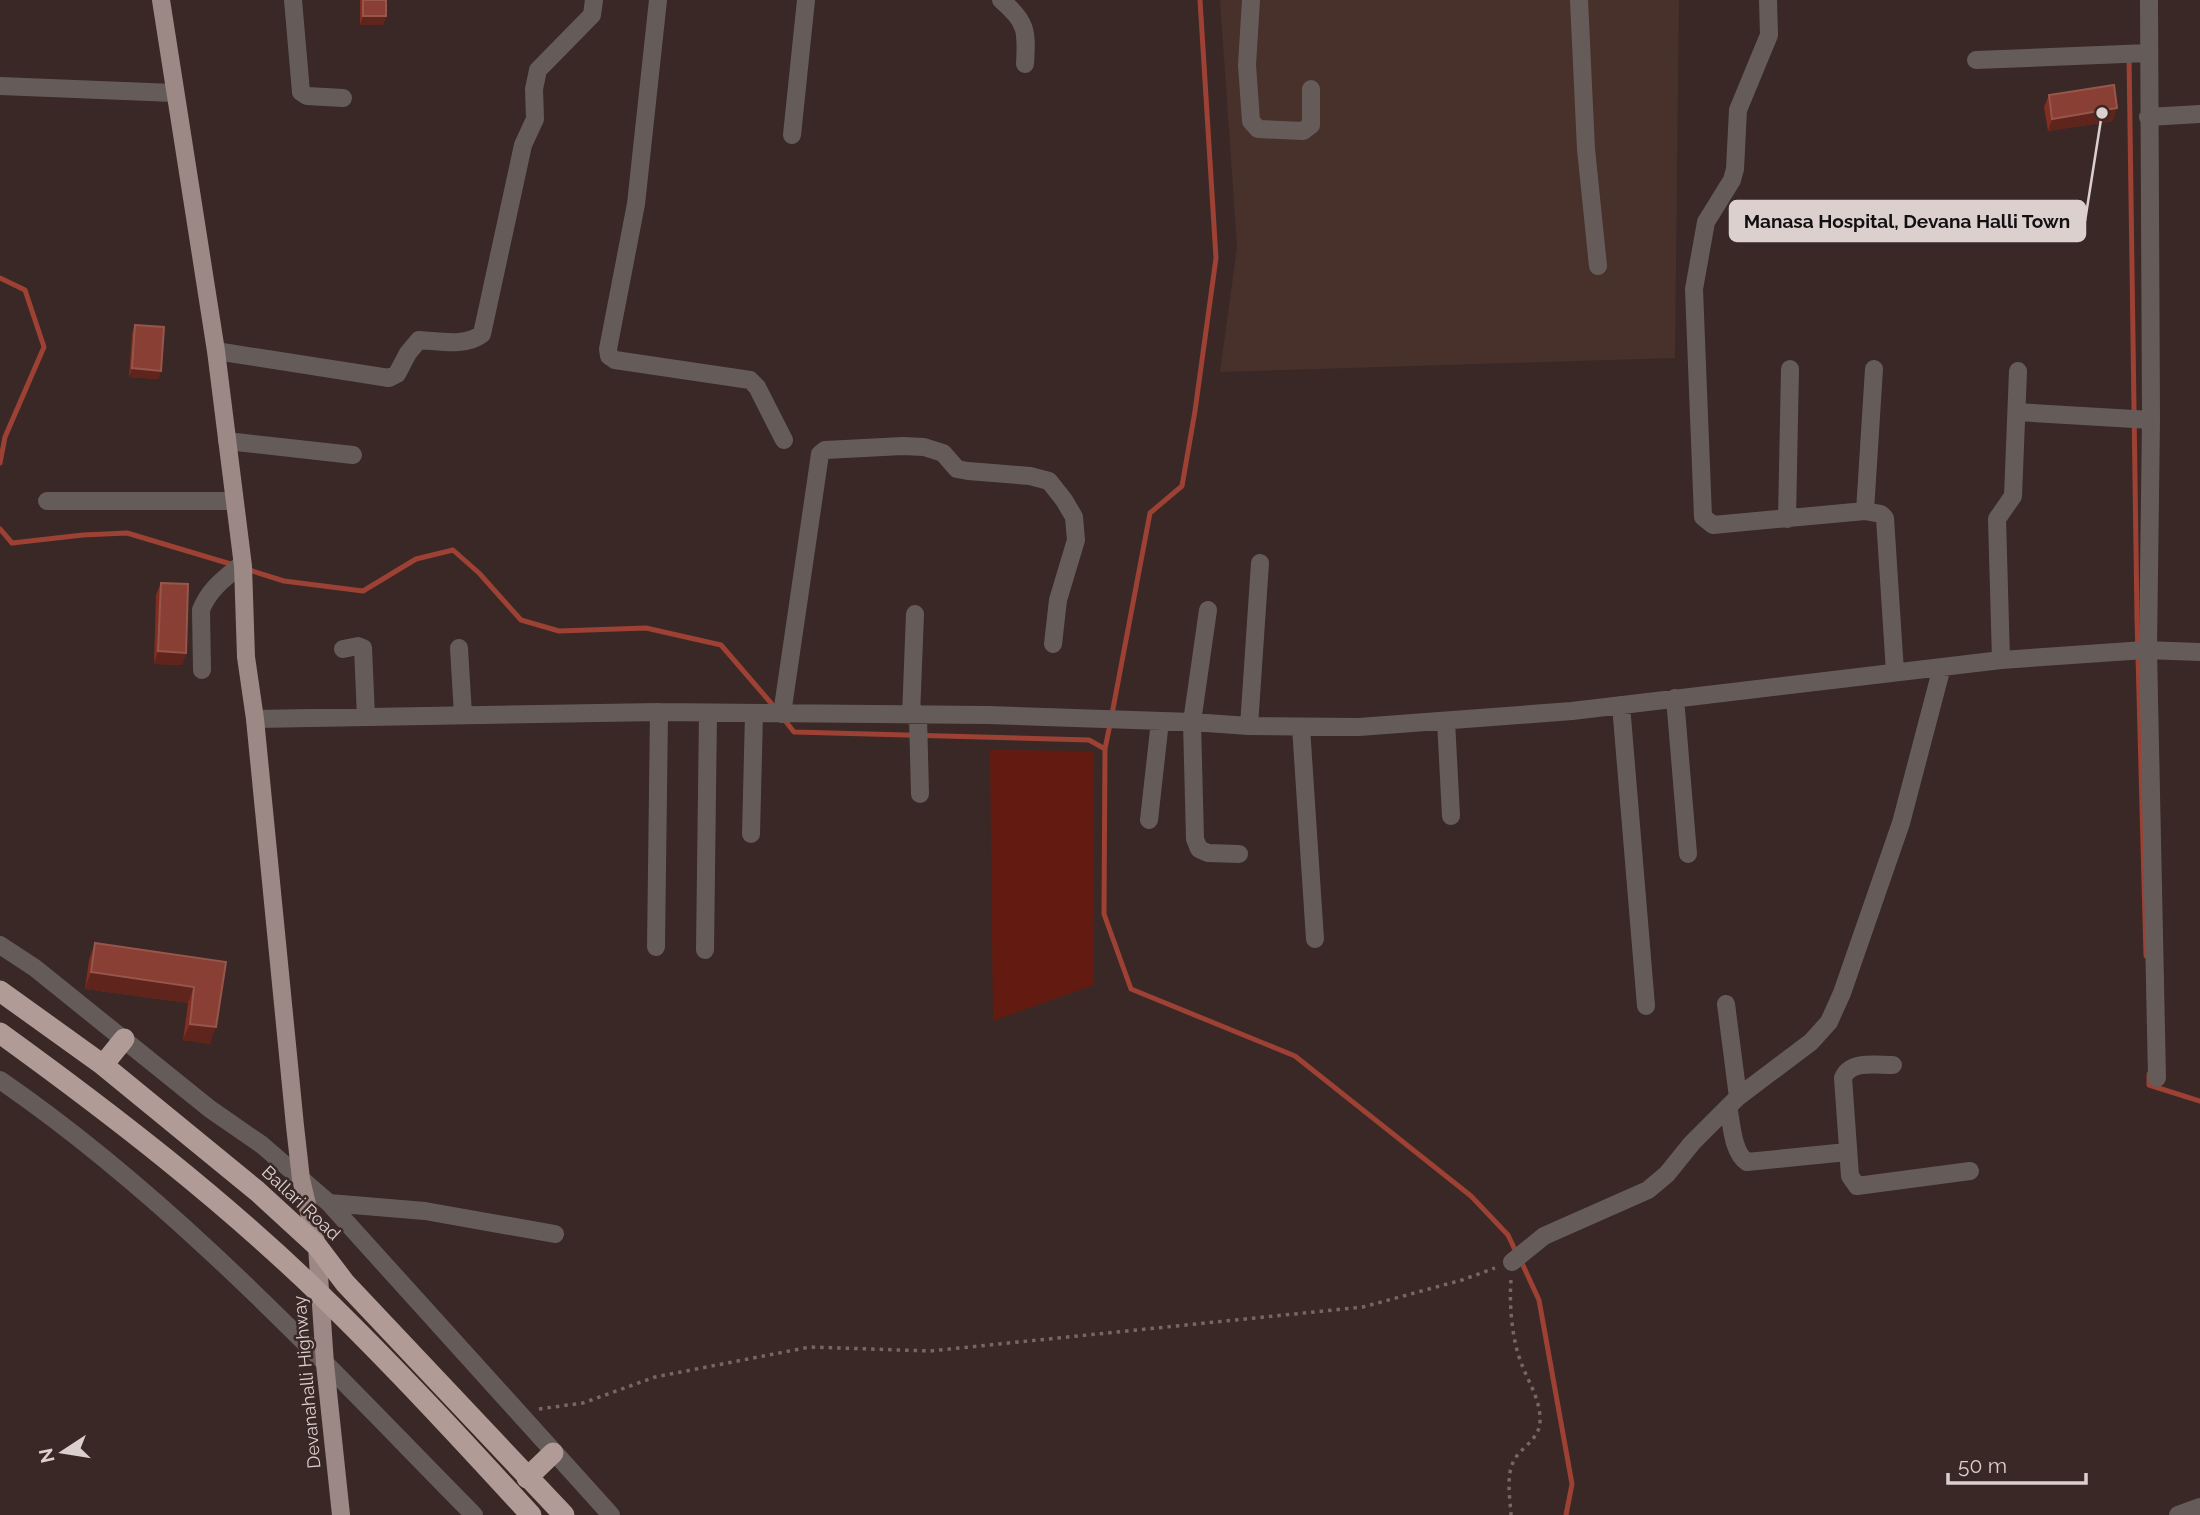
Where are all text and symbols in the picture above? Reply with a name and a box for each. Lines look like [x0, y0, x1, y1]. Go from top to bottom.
callout: Manasa Hospital, Devana Halli Town [1730, 201, 2085, 241]
text: Manasa Hospital, Devana Halli Town [1744, 210, 2070, 232]
street label: Ballari Road [258, 1161, 345, 1244]
street label: Devanahalli Highway [288, 1294, 325, 1469]
north arrow [28, 1417, 98, 1487]
scale bar [1948, 1442, 2086, 1486]
text: N [34, 1446, 59, 1465]
text: 50 m [1958, 1453, 2007, 1478]

